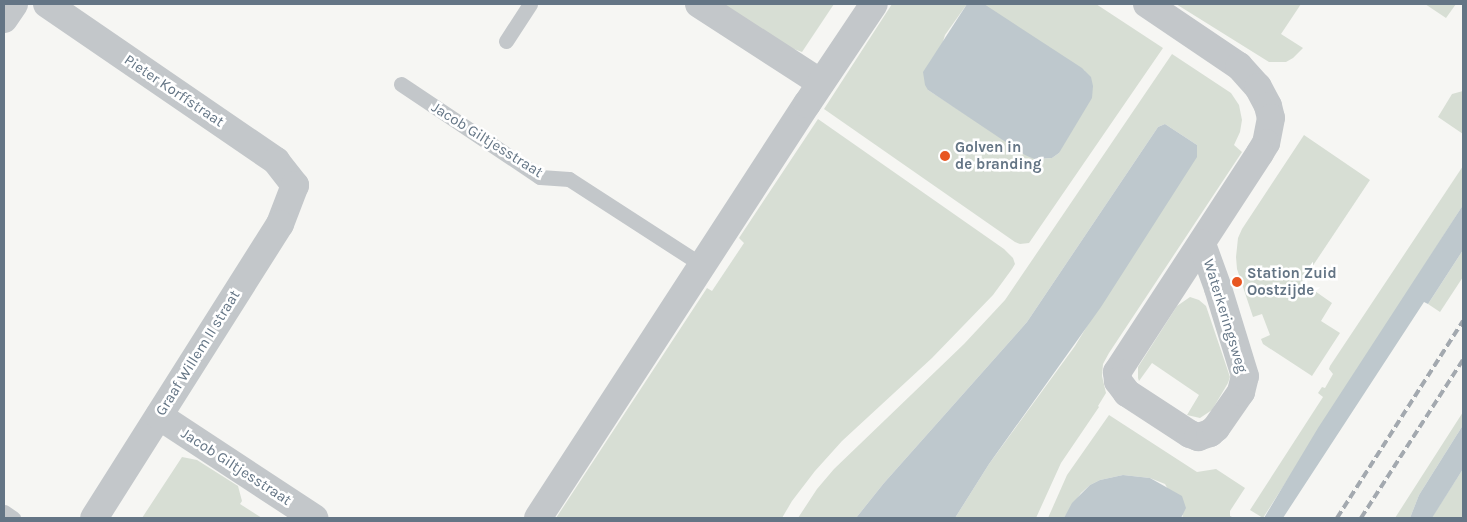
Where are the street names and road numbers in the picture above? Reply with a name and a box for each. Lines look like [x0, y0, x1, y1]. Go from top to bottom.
street label: Pieter Korffstraat [121, 51, 227, 131]
street label: Jacob Giltjesstraat [428, 98, 546, 182]
street label: Waterkeringsweg [1199, 257, 1251, 375]
street label: Graaf Willem II straat [152, 287, 244, 419]
street label: Jacob Giltjesstraat [177, 425, 295, 509]

